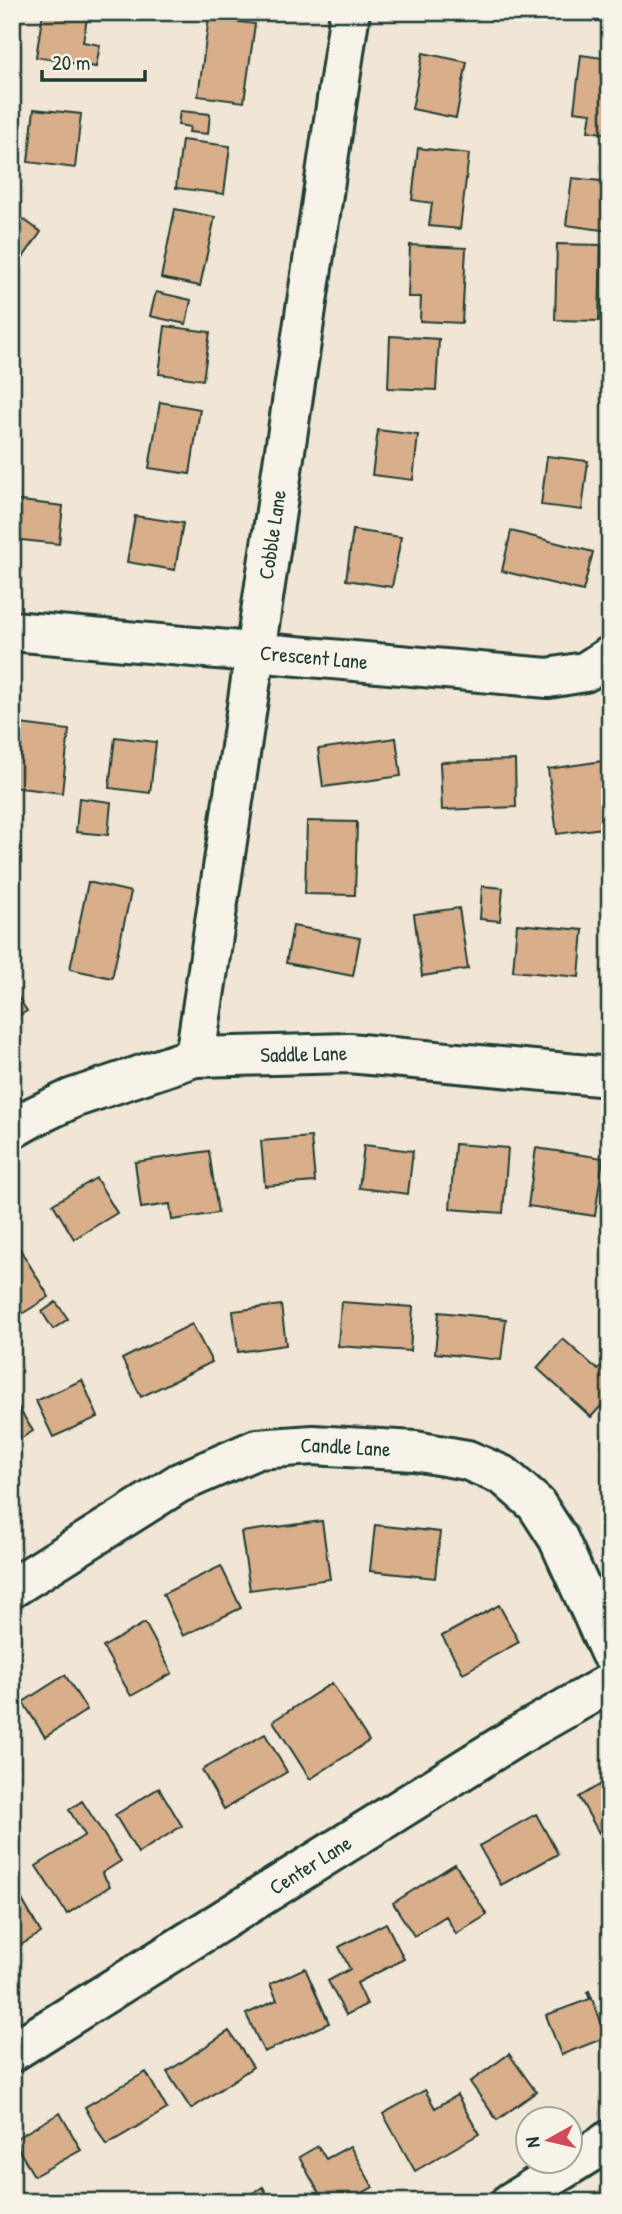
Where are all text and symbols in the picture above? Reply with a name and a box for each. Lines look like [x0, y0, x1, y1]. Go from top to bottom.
scale bar [42, 38, 145, 82]
text: 20 m [52, 48, 90, 77]
street label: Cobble Lane [251, 488, 293, 581]
street label: Crescent Lane [259, 638, 369, 676]
street label: Saddle Lane [260, 1038, 348, 1069]
street label: Candle Lane [299, 1430, 391, 1464]
street label: Center Lane [264, 1828, 357, 1902]
north arrow [514, 2106, 584, 2176]
text: N [519, 2136, 546, 2149]

